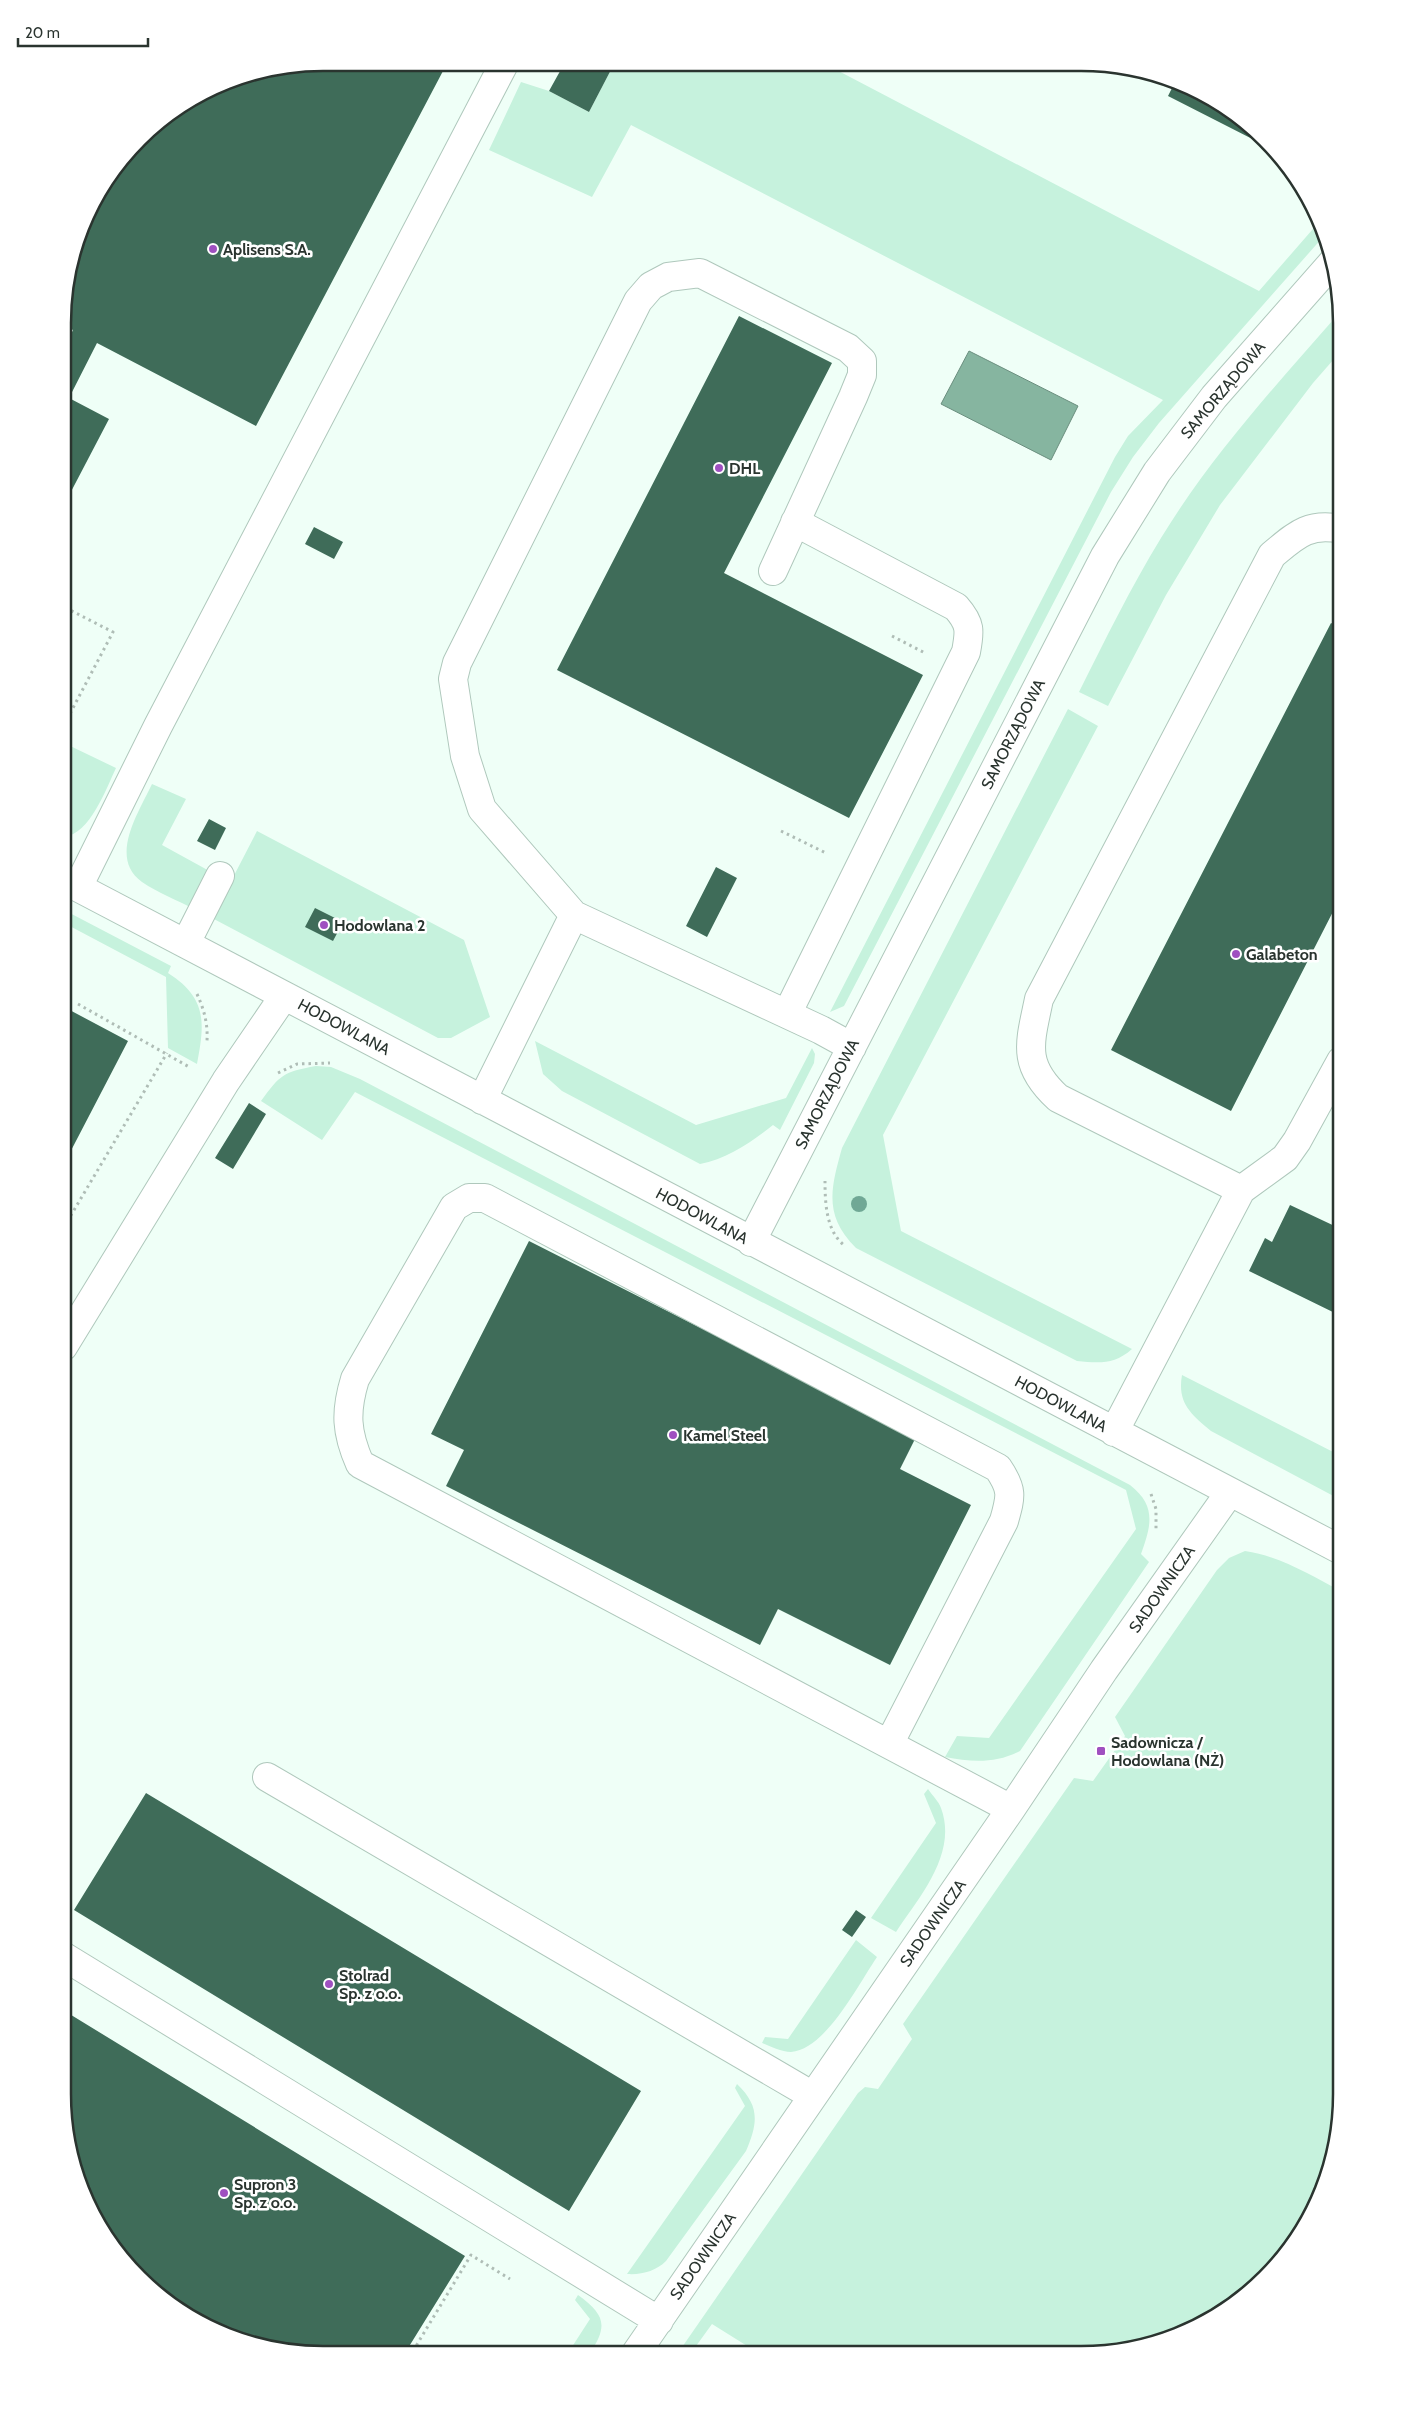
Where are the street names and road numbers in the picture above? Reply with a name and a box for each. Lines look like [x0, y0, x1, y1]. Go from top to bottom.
street label: SAMORZĄDOWA [1177, 337, 1269, 442]
street label: SAMORZĄDOWA [977, 676, 1049, 792]
street label: HODOWLANA [295, 995, 393, 1059]
street label: SAMORZĄDOWA [791, 1036, 863, 1152]
street label: HODOWLANA [653, 1184, 751, 1248]
street label: HODOWLANA [1012, 1372, 1110, 1436]
street label: SADOWNICZA [1125, 1542, 1199, 1636]
street label: SADOWNICZA [896, 1876, 970, 1970]
street label: SADOWNICZA [666, 2209, 740, 2303]

